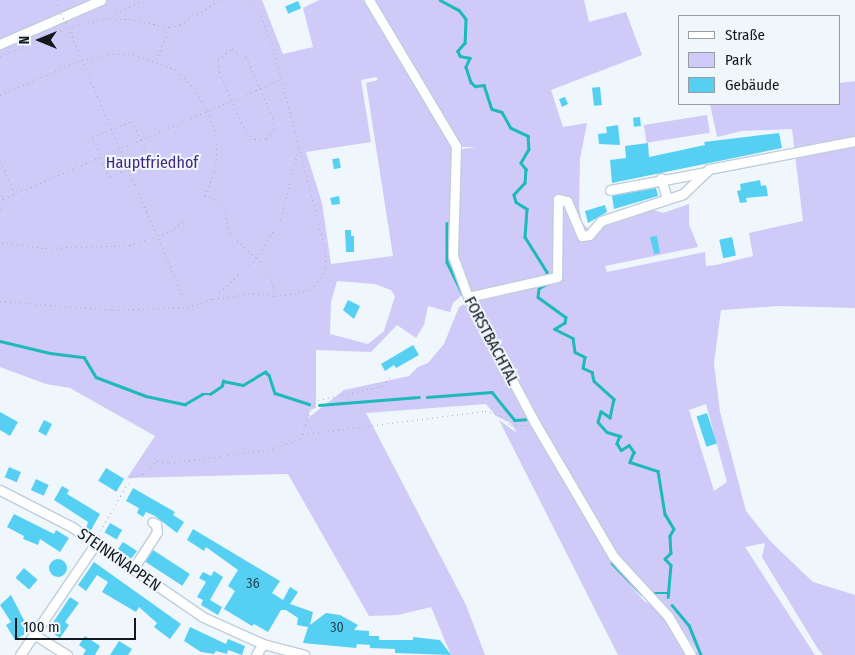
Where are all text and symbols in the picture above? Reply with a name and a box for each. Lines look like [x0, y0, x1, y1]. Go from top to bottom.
north arrow [15, 15, 65, 65]
legend [678, 15, 840, 105]
text: Straße [725, 26, 765, 44]
text: N [16, 36, 33, 44]
text: Park [725, 51, 752, 69]
text: Gebäude [725, 76, 780, 94]
park label: Hauptfriedhof [106, 153, 198, 173]
street label: FORSTBACHTAL [460, 294, 522, 388]
street label: STEINKNAPPEN [74, 524, 164, 596]
house number: 36 [246, 576, 260, 592]
scale bar [18, 608, 139, 640]
text: 100 m [23, 618, 60, 636]
house number: 30 [330, 620, 344, 636]

